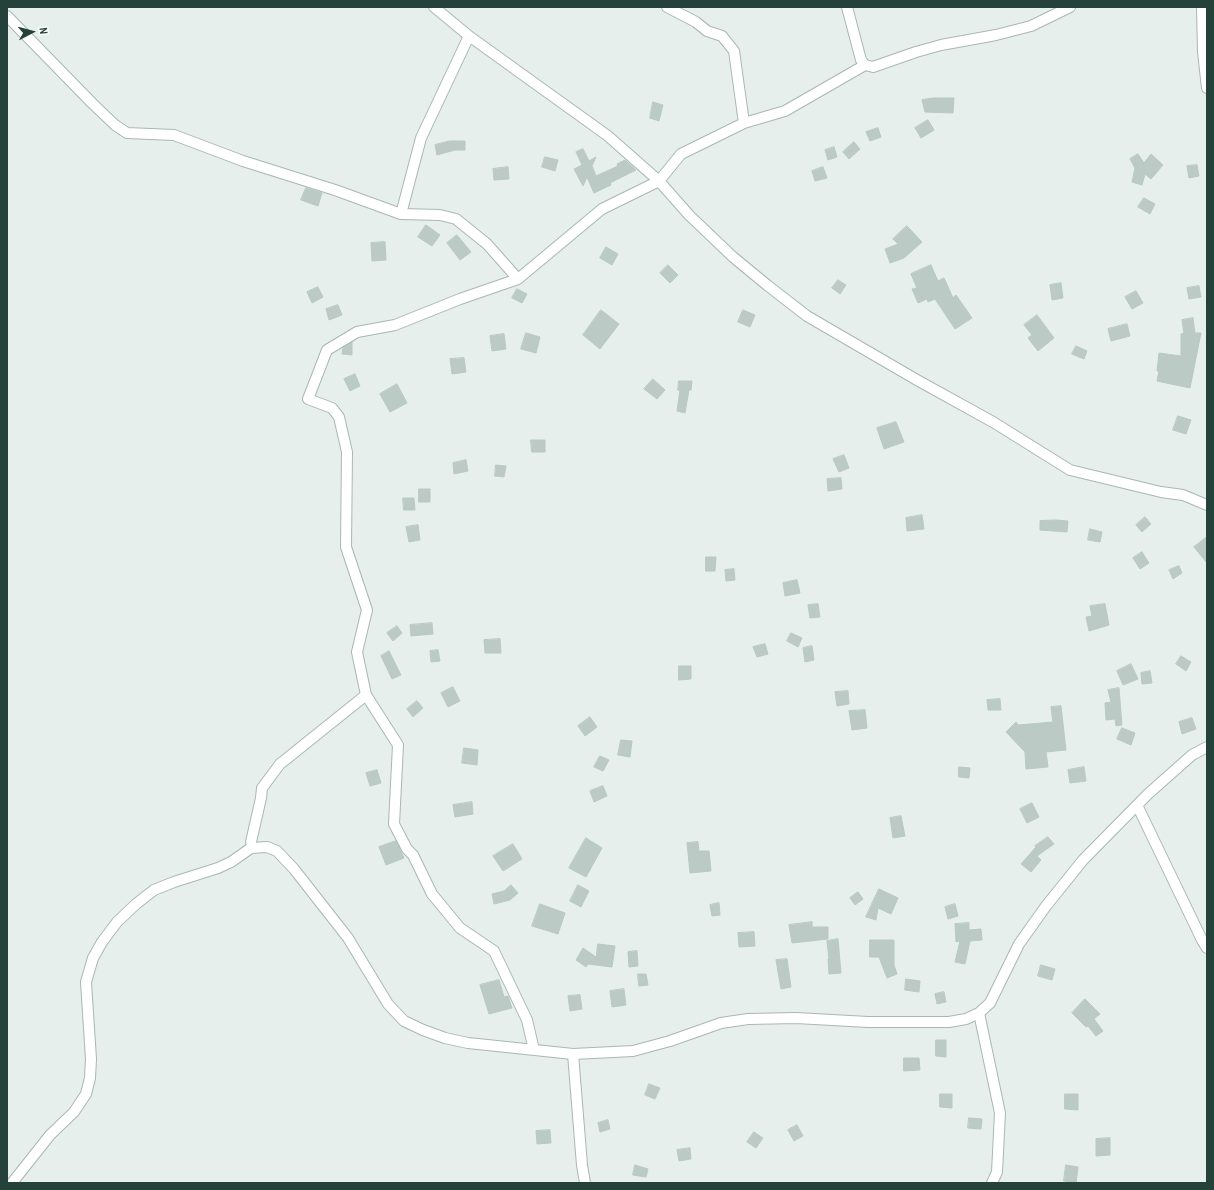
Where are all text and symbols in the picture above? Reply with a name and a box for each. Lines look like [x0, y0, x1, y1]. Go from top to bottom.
north arrow [12, 12, 52, 52]
text: N [37, 27, 51, 35]

